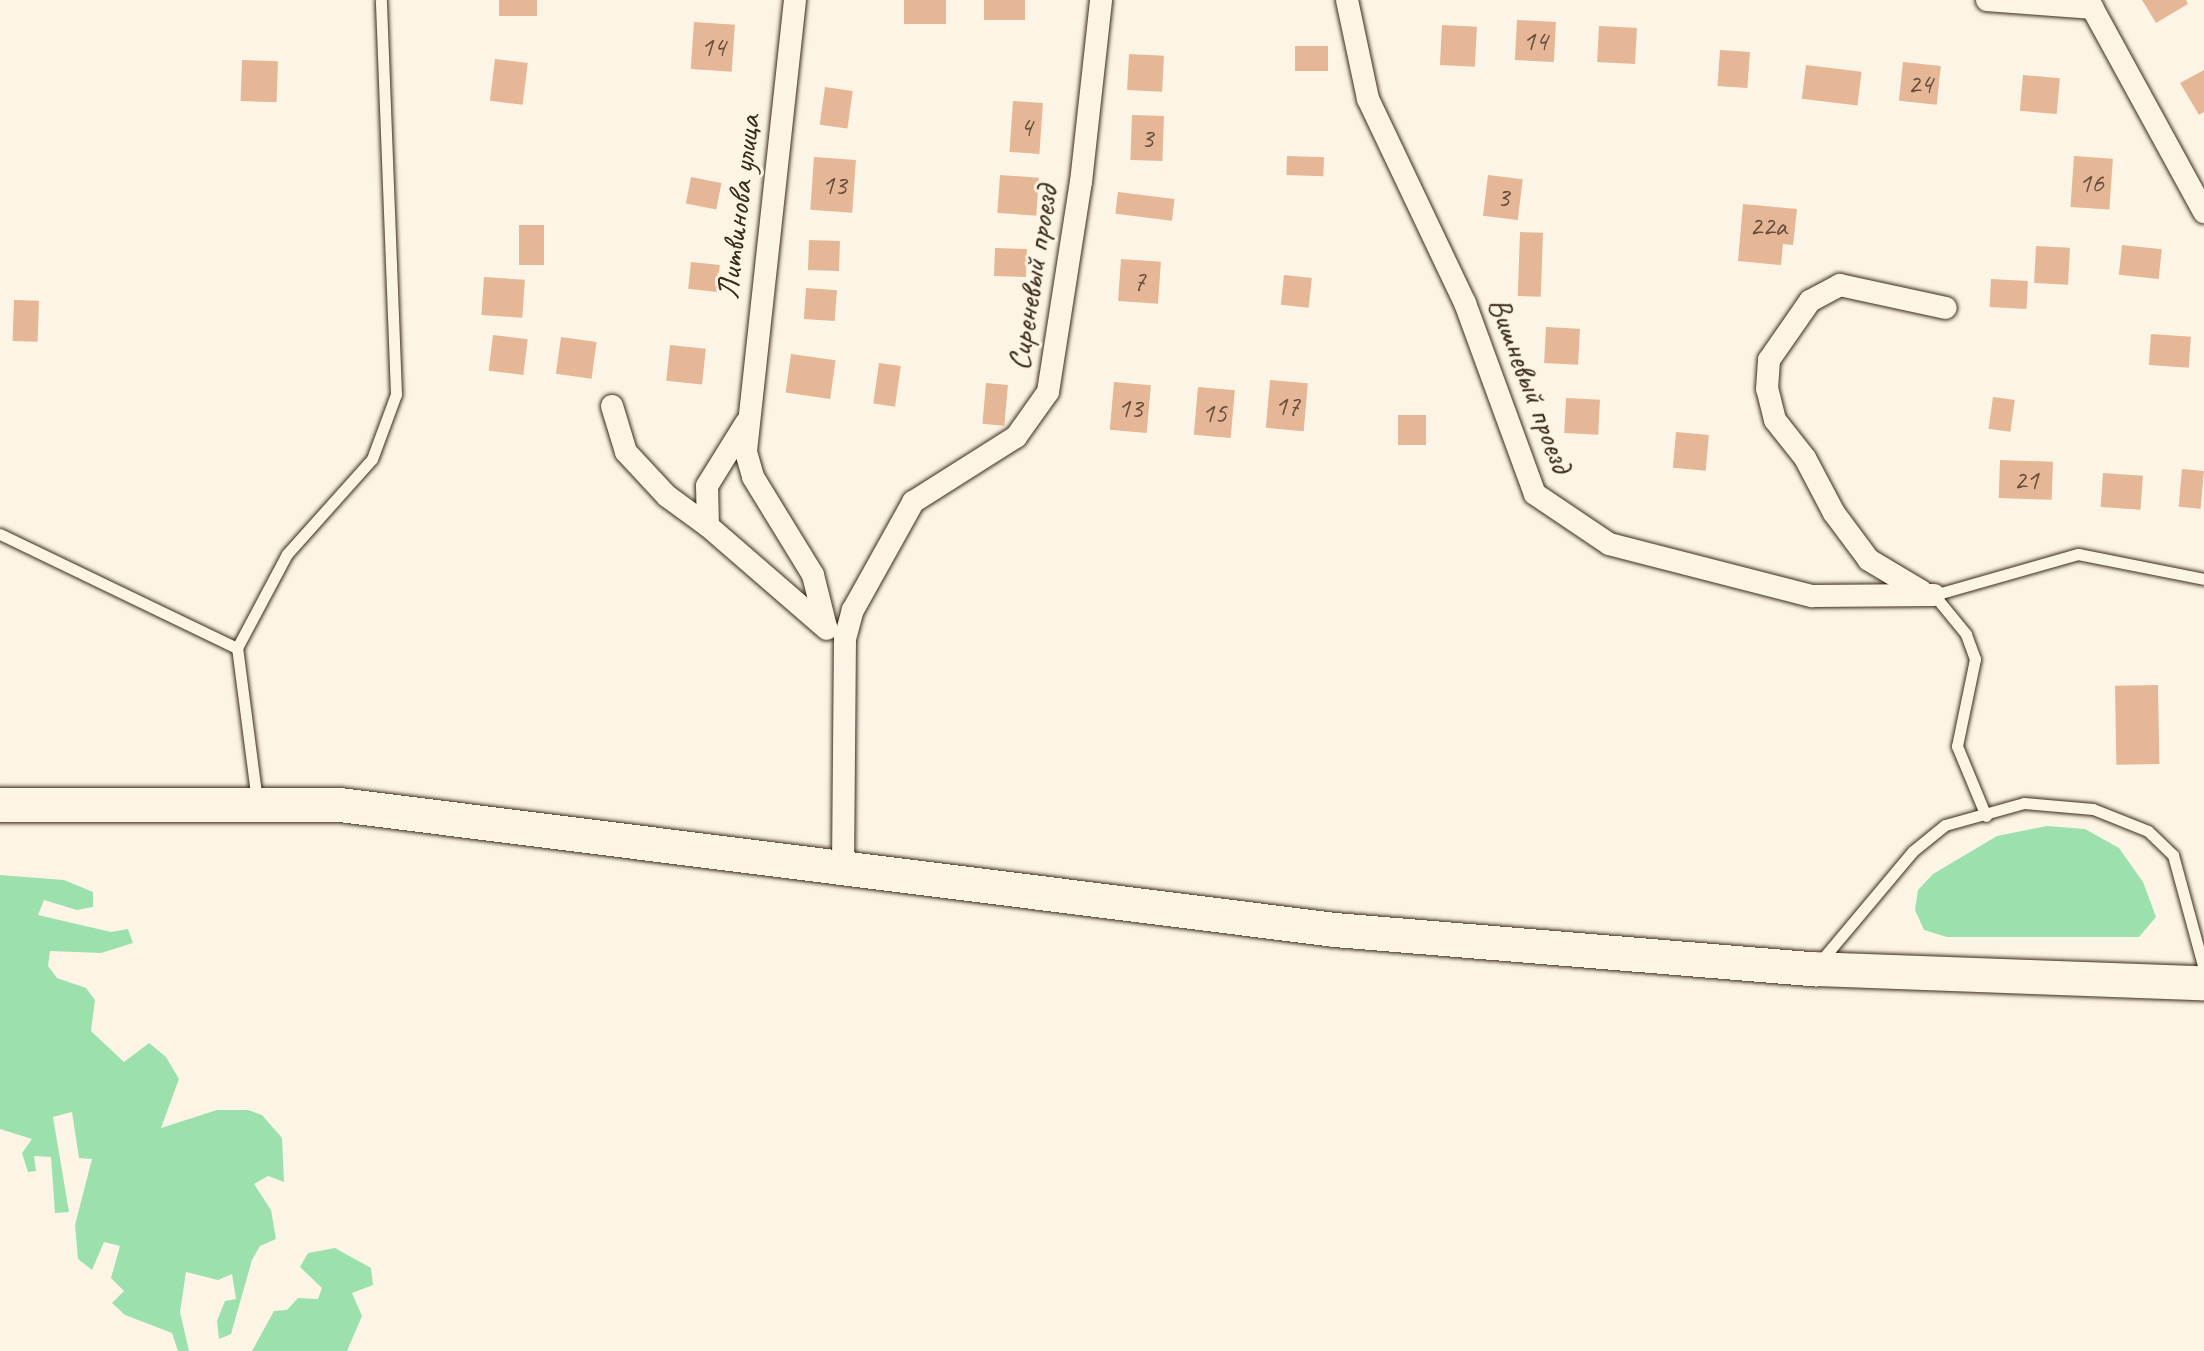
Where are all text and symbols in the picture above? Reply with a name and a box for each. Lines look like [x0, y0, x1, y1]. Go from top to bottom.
house number: 14 [1522, 24, 1548, 58]
house number: 14 [700, 30, 726, 64]
house number: 24 [1907, 67, 1933, 101]
house number: 4 [1020, 110, 1032, 144]
street label: Литвинова улица [708, 111, 770, 303]
house number: 3 [1141, 121, 1153, 155]
house number: 16 [2078, 166, 2104, 200]
house number: 13 [821, 168, 847, 202]
house number: 3 [1497, 180, 1509, 214]
street label: Сиреневый проезд [999, 183, 1067, 373]
house number: 22а [1749, 209, 1787, 243]
house number: 7 [1133, 264, 1145, 298]
street label: Вишневый проезд [1479, 292, 1581, 478]
house number: 17 [1274, 389, 1300, 423]
house number: 13 [1117, 391, 1143, 425]
house number: 15 [1201, 396, 1227, 430]
house number: 21 [2013, 463, 2039, 497]

